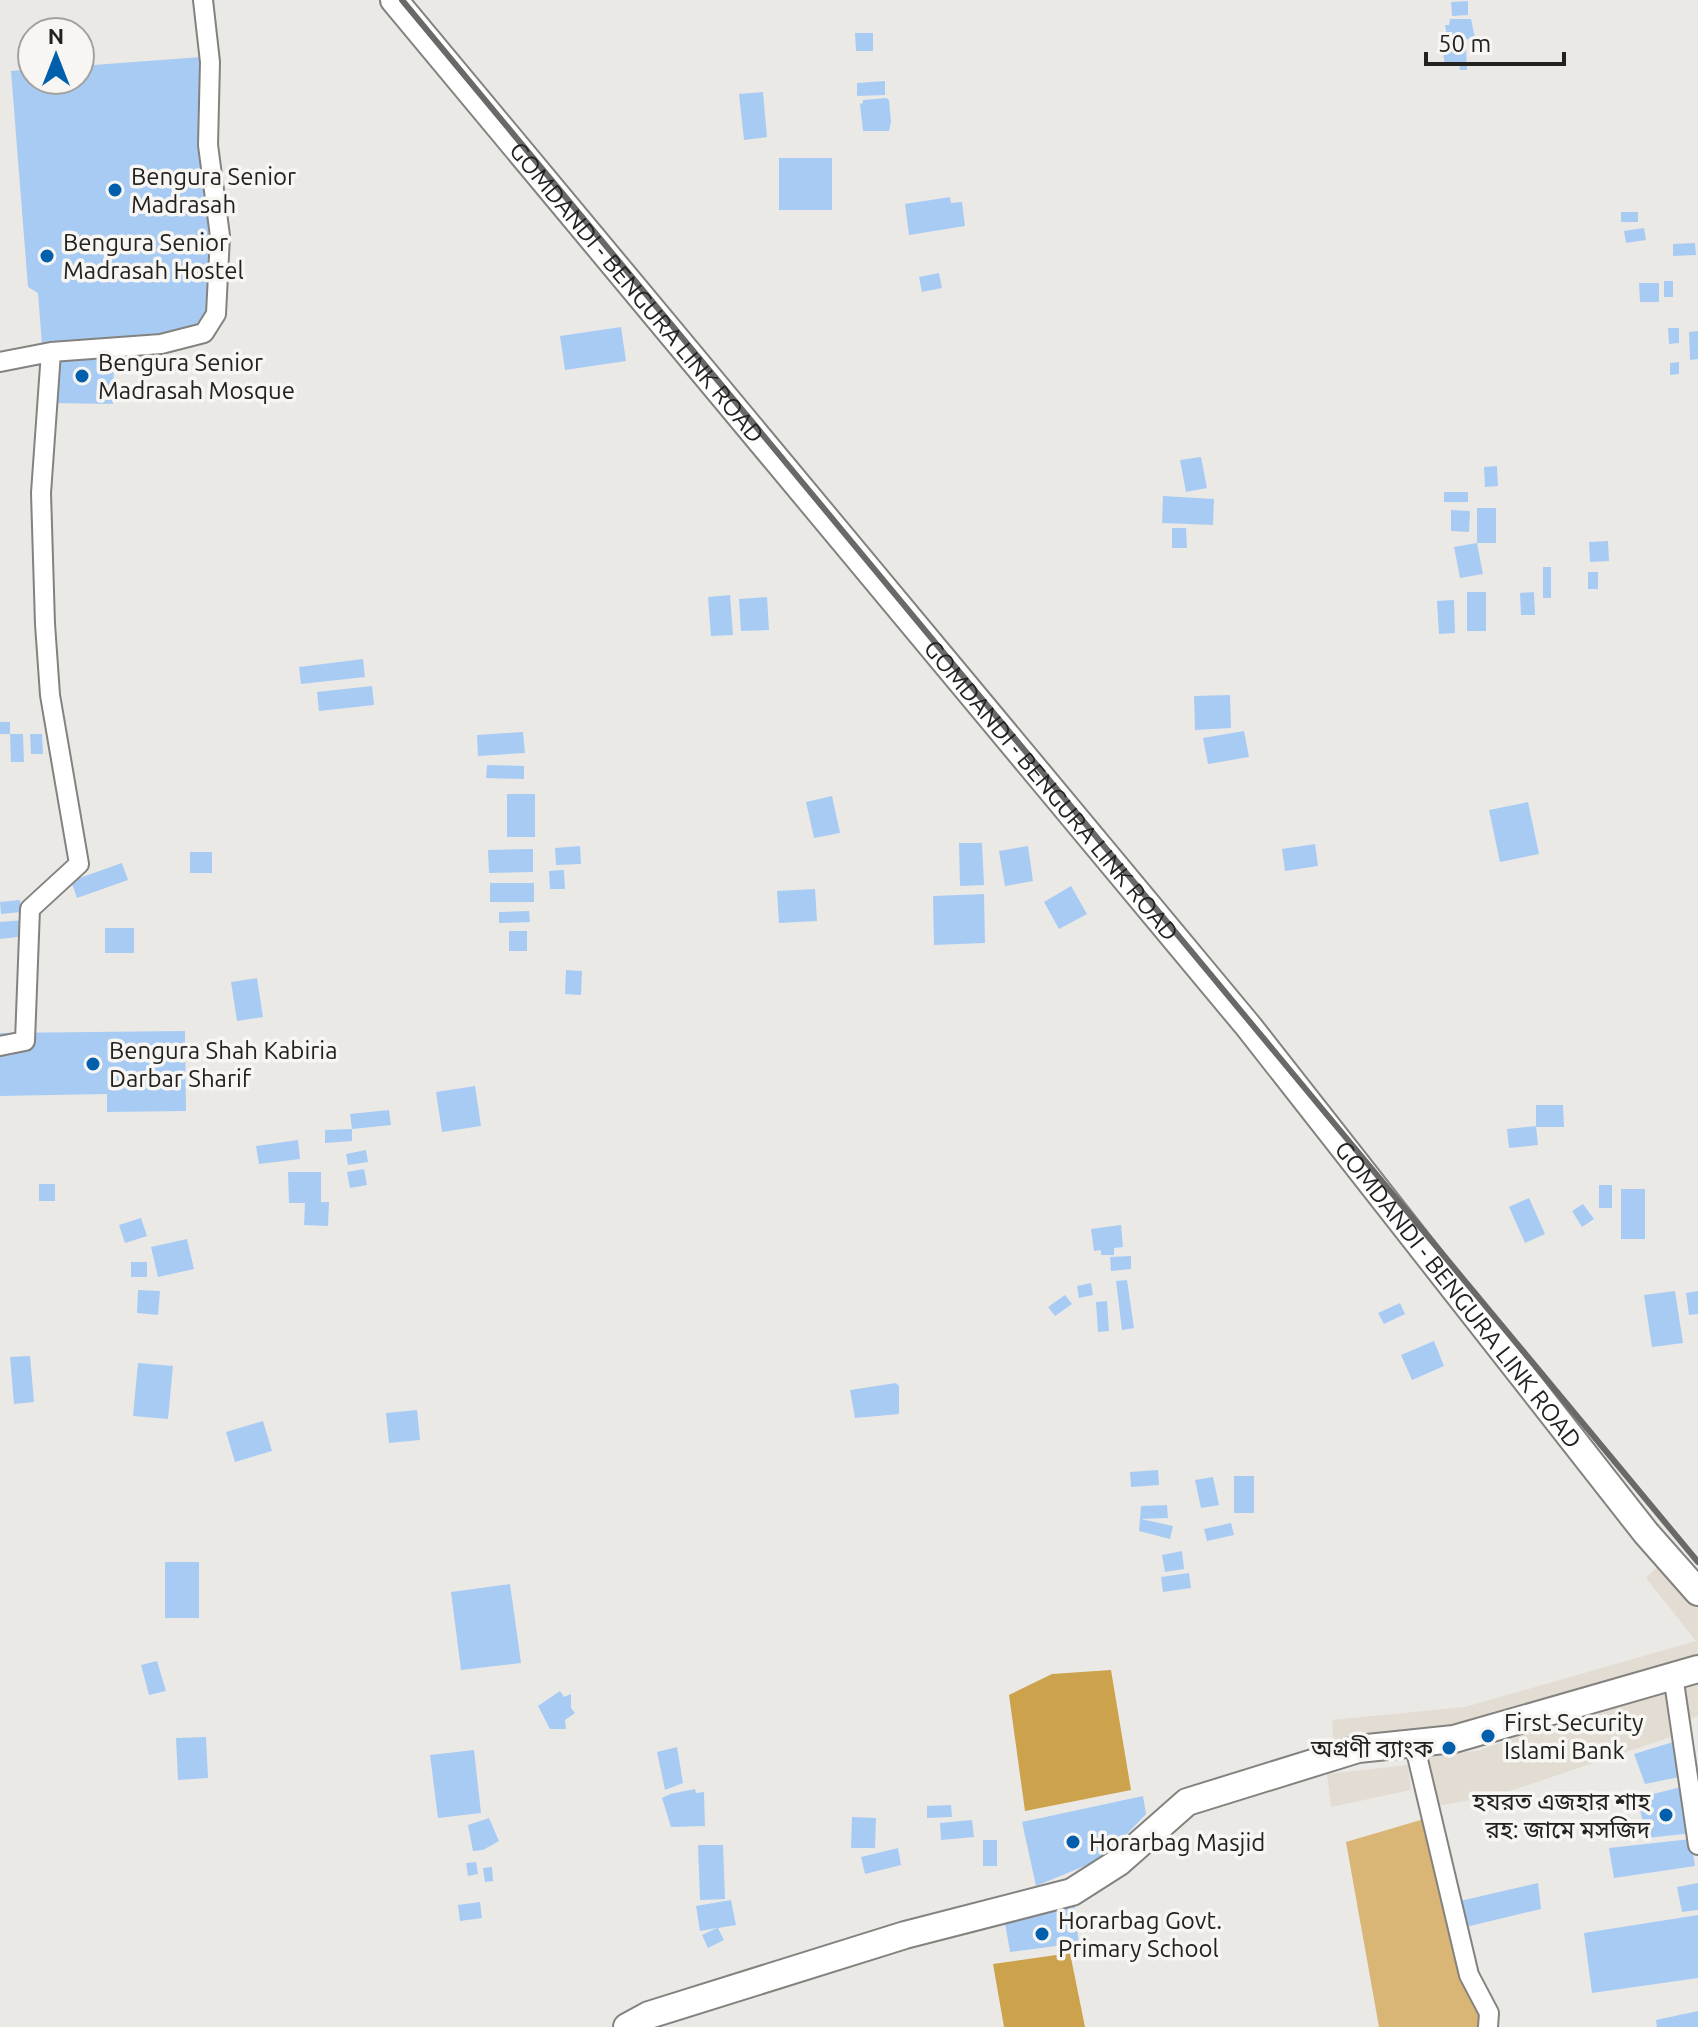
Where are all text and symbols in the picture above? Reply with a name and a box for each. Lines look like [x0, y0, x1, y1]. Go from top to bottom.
north arrow [16, 16, 96, 96]
scale bar [1426, 16, 1564, 66]
text: N [48, 23, 64, 48]
text: 50 m [1438, 30, 1491, 57]
street label: GOMDANDI - BENGURA LINK ROAD [504, 136, 770, 448]
place label: Bengura Senior Madrasah [131, 163, 296, 218]
marker: Bengura Senior Madrasah [106, 181, 124, 199]
place label: Bengura Senior Madrasah Hostel [63, 229, 244, 284]
marker: Bengura Senior Madrasah Hostel [38, 247, 56, 265]
place label: Bengura Senior Madrasah Mosque [98, 349, 295, 404]
marker: Bengura Senior Madrasah Mosque [73, 367, 91, 385]
street label: GOMDANDI - BENGURA LINK ROAD [919, 634, 1184, 946]
place label: Bengura Shah Kabiria Darbar Sharif [109, 1037, 337, 1092]
marker: Bengura Shah Kabiria Darbar Sharif [84, 1055, 102, 1073]
street label: GOMDANDI - BENGURA LINK ROAD [1330, 1135, 1587, 1453]
place label: First Security Islami Bank [1504, 1709, 1644, 1764]
marker: First Security Islami Bank [1479, 1727, 1497, 1745]
place label: অগ্রণী ব্যাংক [1310, 1735, 1434, 1762]
marker: অগ্রণী ব্যাংক [1440, 1739, 1458, 1757]
place label: হযরত এজহার শাহ রহ: জামে মসজিদ [1472, 1788, 1651, 1843]
marker: হযরত এজহার শাহ রহ: জামে মসজিদ [1657, 1806, 1675, 1824]
place label: Horarbag Masjid [1089, 1829, 1265, 1856]
marker: Horarbag Masjid [1064, 1833, 1082, 1851]
place label: Horarbag Govt. Primary School [1058, 1907, 1222, 1962]
marker: Horarbag Govt. Primary School [1033, 1925, 1051, 1943]

